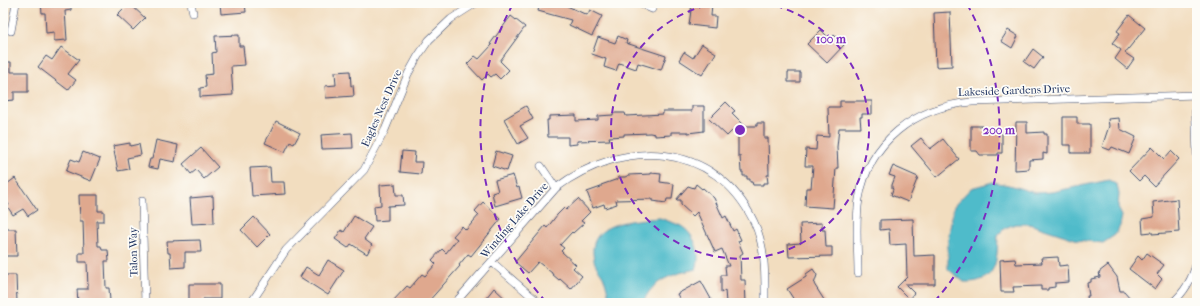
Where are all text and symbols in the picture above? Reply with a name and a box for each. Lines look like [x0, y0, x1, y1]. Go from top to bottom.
text: 100 m [816, 32, 847, 46]
street label: Eagles Nest Drive [359, 67, 405, 149]
street label: Lakeside Gardens Drive [958, 82, 1071, 99]
centre of rings [733, 123, 747, 137]
text: 200 m [983, 123, 1016, 137]
street label: Winding Lake Drive [477, 179, 551, 262]
street label: Talon Way [127, 226, 140, 277]

